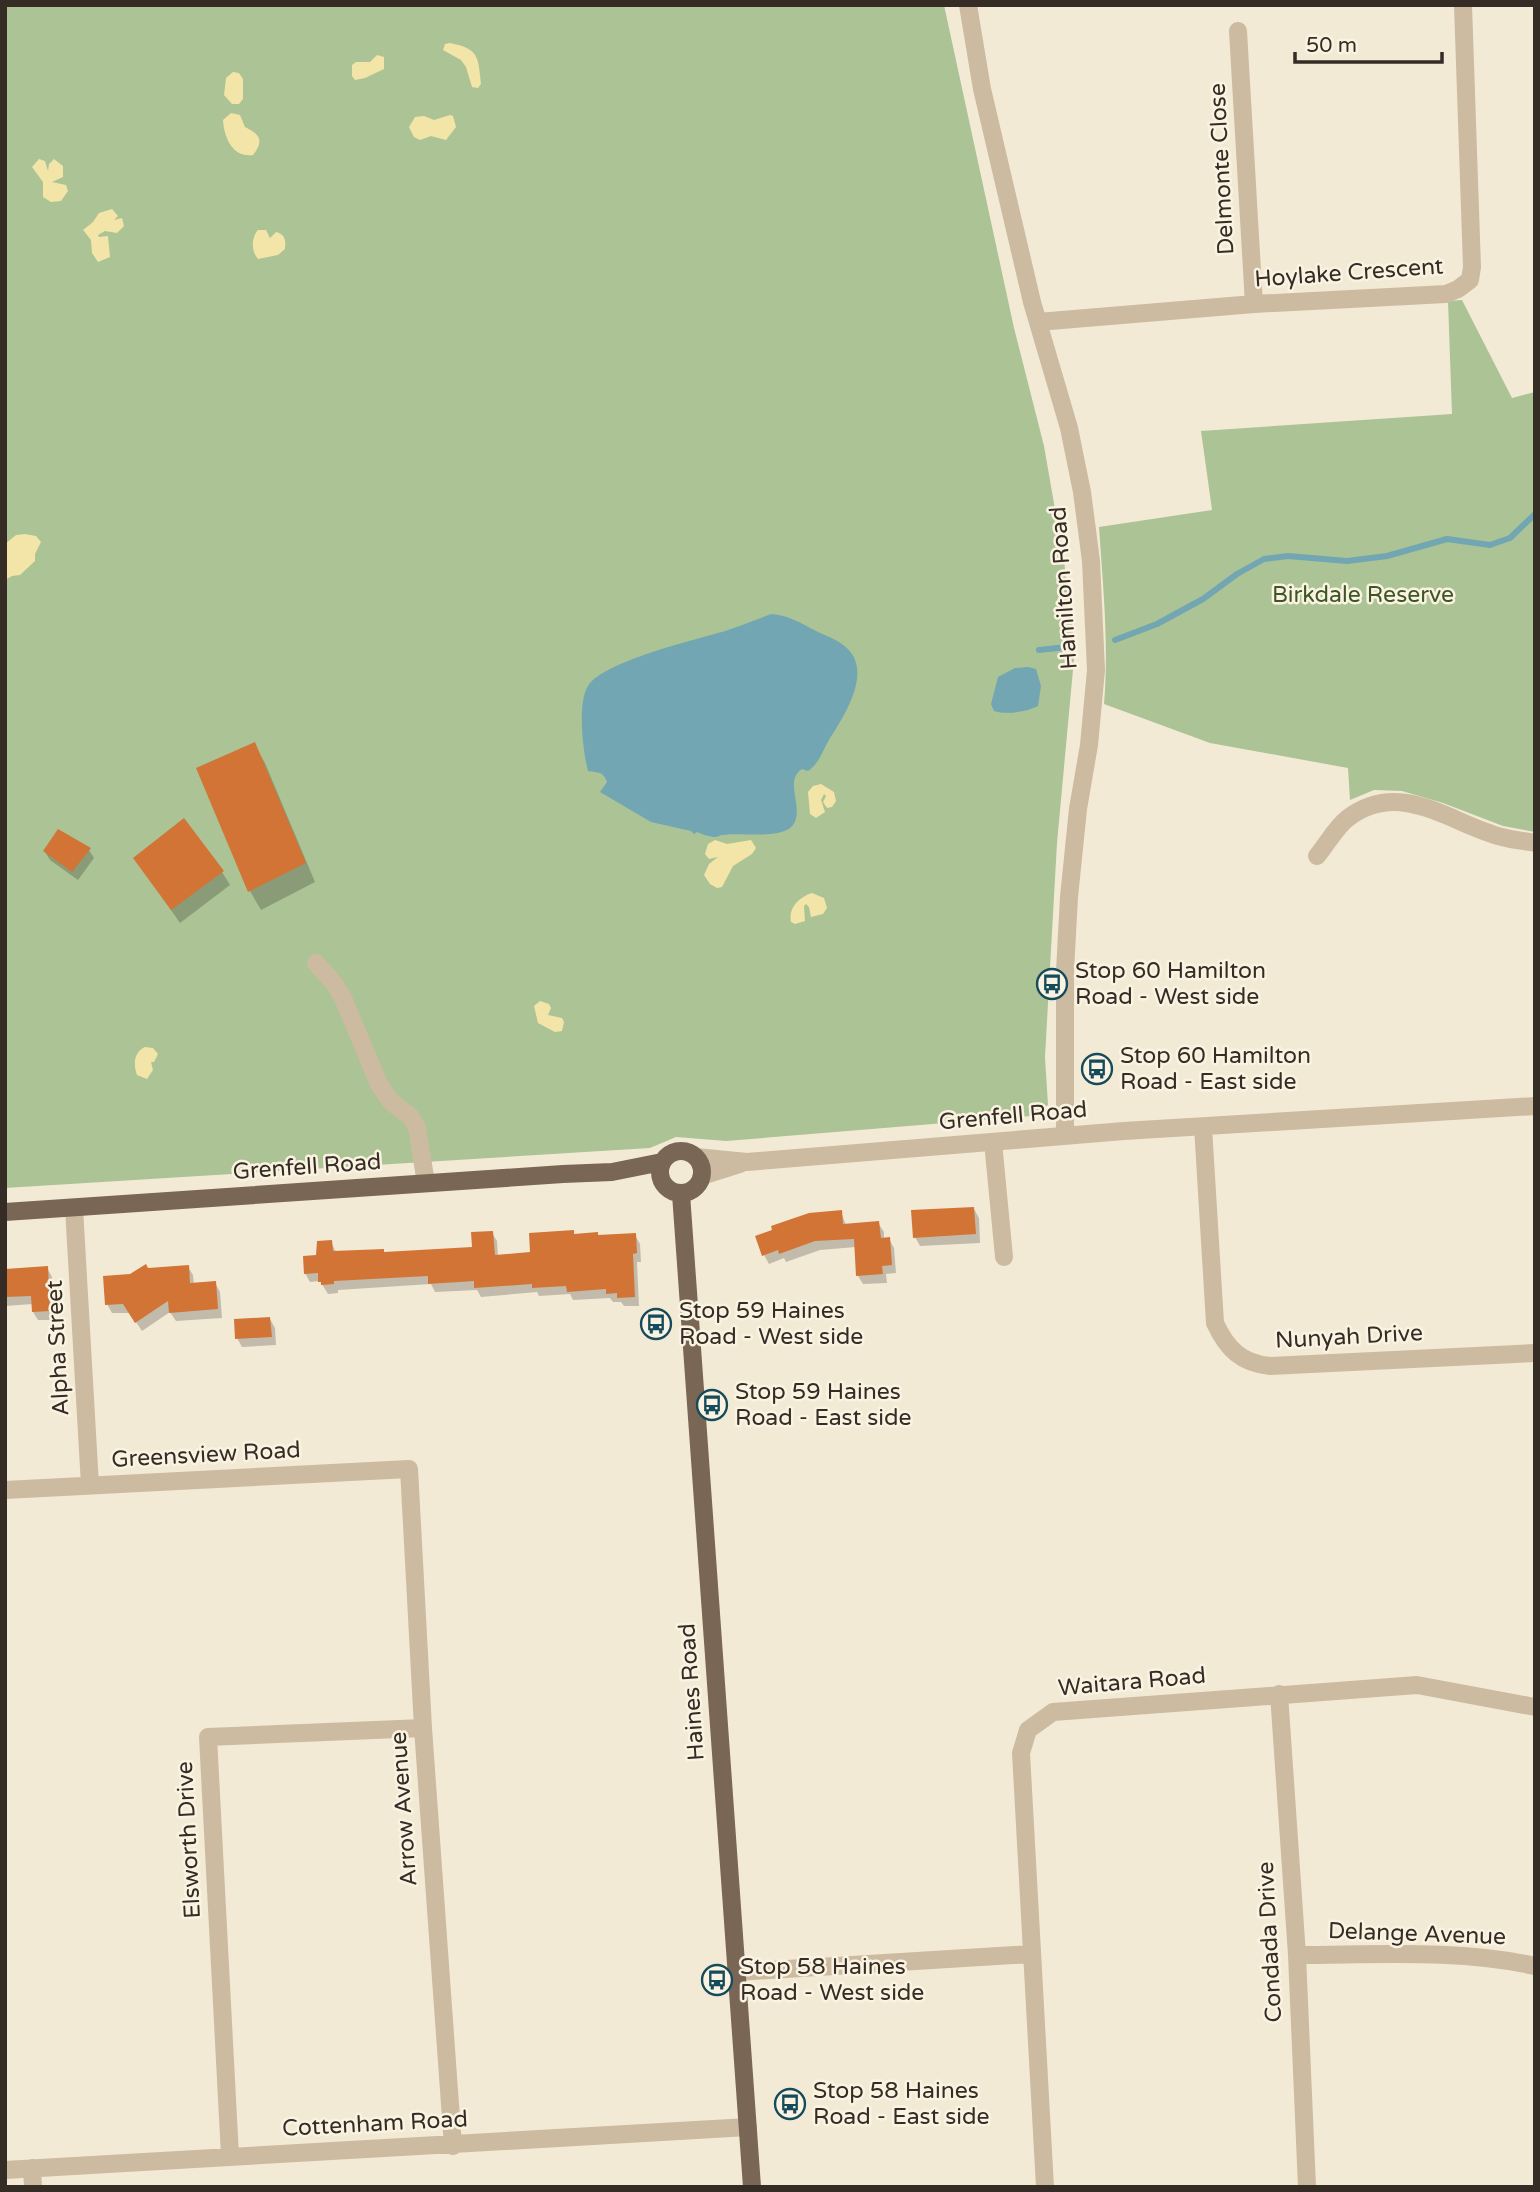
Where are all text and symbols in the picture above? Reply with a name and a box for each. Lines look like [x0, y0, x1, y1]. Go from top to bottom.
scale bar [1295, 21, 1442, 65]
text: 50 m [1306, 33, 1357, 58]
street label: Delmonte Close [1204, 82, 1240, 256]
street label: Hoylake Crescent [1254, 252, 1445, 294]
street label: Hamilton Road [1044, 506, 1084, 670]
park label: Birkdale Reserve [1272, 581, 1454, 609]
place label: Stop 60 Hamilton Road - West side [1075, 957, 1266, 1011]
bus stop icon: Stop 60 Hamilton Road - West side [1035, 967, 1069, 1001]
place label: Stop 60 Hamilton Road - East side [1120, 1042, 1311, 1096]
bus stop icon: Stop 60 Hamilton Road - East side [1080, 1052, 1114, 1086]
street label: Grenfell Road [938, 1096, 1088, 1136]
street label: Grenfell Road [232, 1148, 382, 1186]
street label: Alpha Street [40, 1279, 76, 1417]
place label: Stop 59 Haines Road - West side [679, 1297, 863, 1351]
bus stop icon: Stop 59 Haines Road - West side [639, 1307, 673, 1341]
street label: Nunyah Drive [1274, 1319, 1424, 1355]
place label: Stop 59 Haines Road - East side [735, 1378, 912, 1432]
bus stop icon: Stop 59 Haines Road - East side [695, 1388, 729, 1422]
street label: Greensview Road [111, 1436, 301, 1474]
street label: Haines Road [673, 1622, 711, 1762]
street label: Waitara Road [1057, 1662, 1207, 1702]
street label: Arrow Avenue [385, 1731, 423, 1887]
street label: Elsworth Drive [171, 1761, 207, 1919]
street label: Condada Drive [1252, 1861, 1288, 2023]
street label: Delange Avenue [1327, 1917, 1507, 1951]
place label: Stop 58 Haines Road - West side [740, 1953, 924, 2007]
bus stop icon: Stop 58 Haines Road - West side [700, 1963, 734, 1997]
place label: Stop 58 Haines Road - East side [813, 2077, 990, 2131]
bus stop icon: Stop 58 Haines Road - East side [773, 2087, 807, 2121]
street label: Cottenham Road [282, 2105, 468, 2143]

